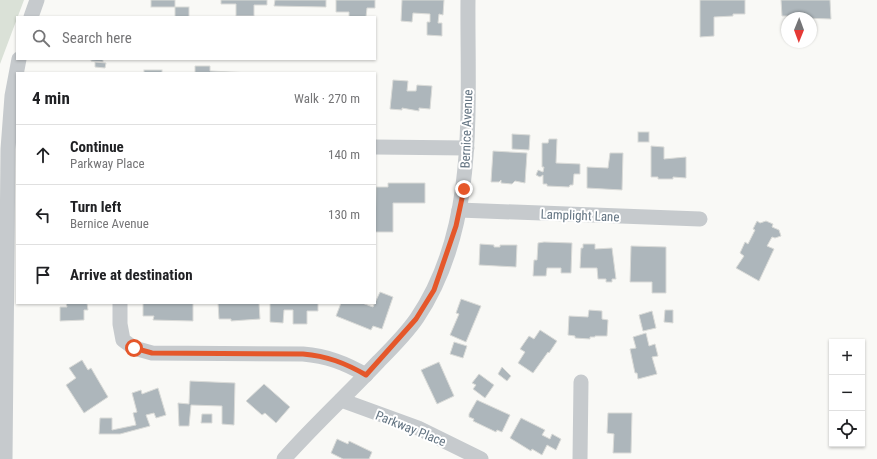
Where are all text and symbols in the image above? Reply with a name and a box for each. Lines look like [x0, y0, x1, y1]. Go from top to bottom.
north arrow [781, 12, 817, 48]
search box [16, 16, 376, 60]
icon: search [30, 27, 52, 49]
text: Search here [62, 29, 132, 47]
text: 4 min [32, 88, 70, 108]
street label: Bernice Avenue [458, 89, 475, 169]
text: Walk · 270 m [294, 91, 360, 106]
text: Continue [70, 138, 124, 156]
icon: ahead [32, 144, 54, 166]
text: 140 m [328, 147, 360, 162]
text: Parkway Place [70, 156, 145, 171]
route end [455, 180, 473, 198]
text: Turn left [70, 198, 121, 216]
icon: left [32, 204, 54, 226]
text: 130 m [328, 207, 360, 222]
street label: Lamplight Lane [540, 207, 620, 224]
text: Bernice Avenue [70, 216, 149, 231]
icon: arrive [32, 264, 54, 286]
text: Arrive at destination [70, 266, 193, 284]
route start [125, 339, 143, 357]
map controls [829, 339, 865, 447]
button: + [829, 339, 865, 375]
button: − [829, 375, 865, 411]
street label: Parkway Place [373, 408, 448, 449]
button: locate [829, 411, 865, 447]

